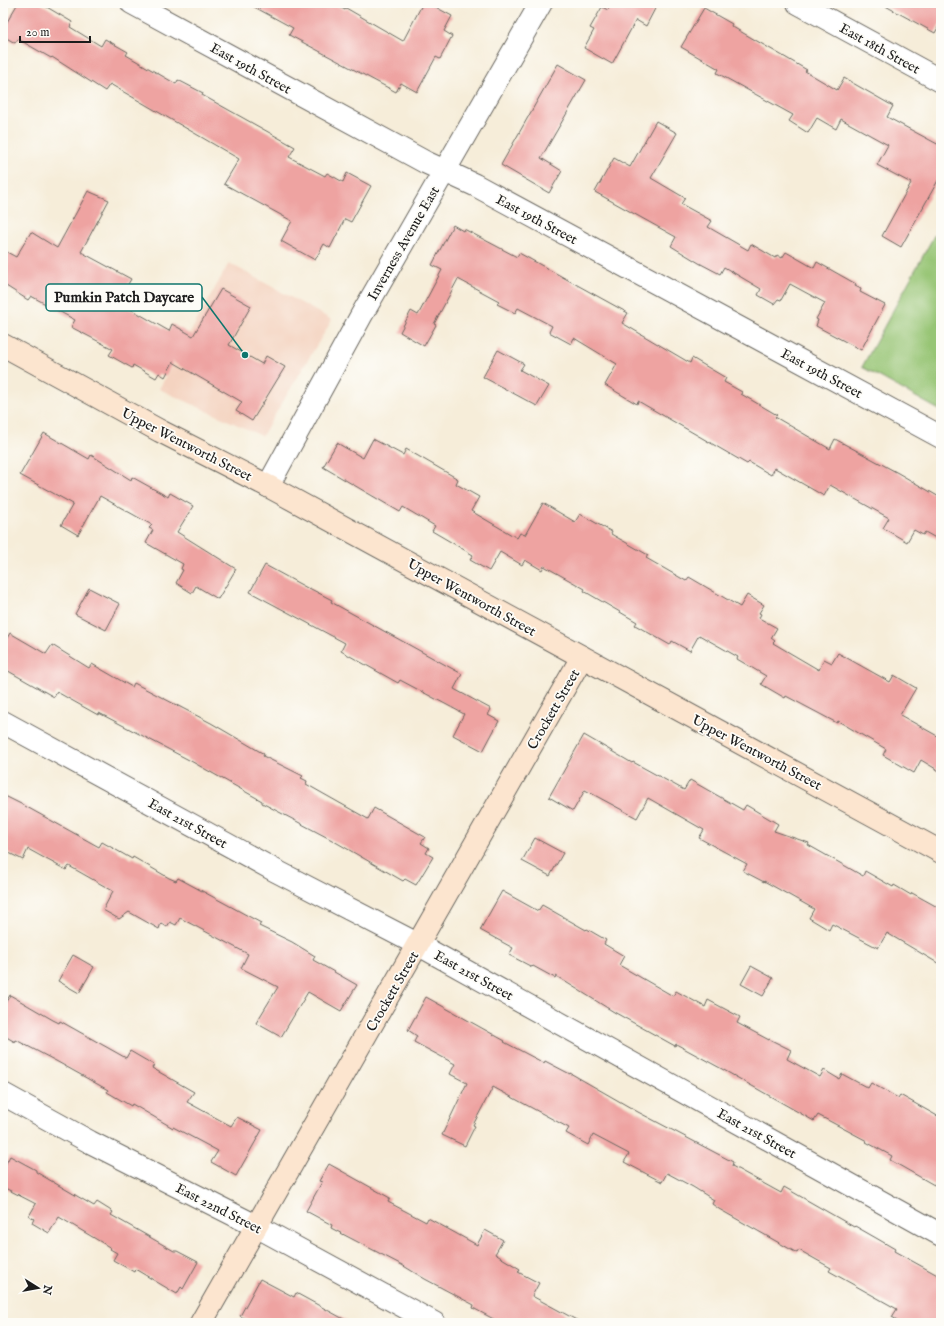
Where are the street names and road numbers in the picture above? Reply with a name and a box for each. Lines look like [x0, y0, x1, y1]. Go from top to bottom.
street label: East 18th Street [836, 19, 923, 78]
street label: East 19th Street [207, 39, 294, 99]
street label: Inverness Avenue East [364, 183, 444, 304]
street label: East 19th Street [493, 191, 581, 249]
street label: East 19th Street [778, 345, 866, 403]
street label: Upper Wentworth Street [118, 404, 255, 486]
street label: Upper Wentworth Street [404, 555, 539, 641]
street label: Crockett Street [524, 666, 584, 753]
street label: Upper Wentworth Street [689, 711, 825, 795]
street label: East 21st Street [145, 795, 230, 853]
street label: East 21st Street [431, 947, 516, 1005]
street label: Crockett Street [363, 948, 423, 1035]
street label: East 21st Street [714, 1105, 799, 1163]
street label: East 22nd Street [172, 1179, 265, 1238]

